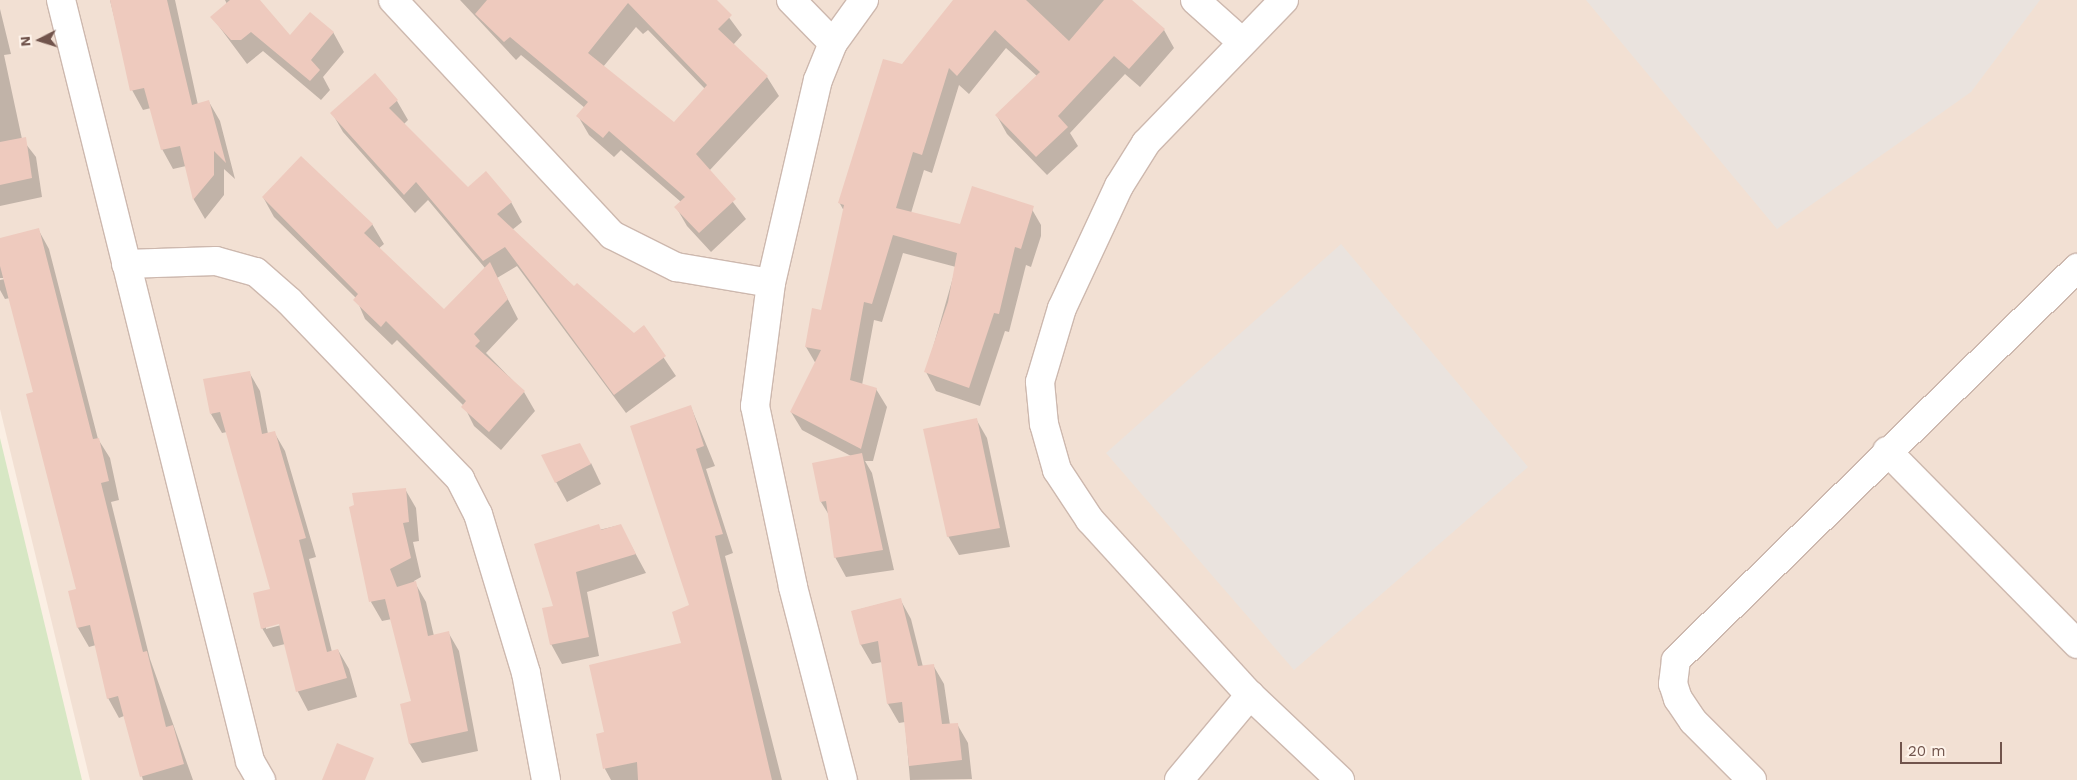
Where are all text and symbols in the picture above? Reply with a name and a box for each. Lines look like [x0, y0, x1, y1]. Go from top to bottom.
north arrow [15, 15, 65, 65]
text: N [17, 35, 33, 47]
scale bar [1902, 732, 2004, 764]
text: 20 m [1908, 742, 1946, 760]

